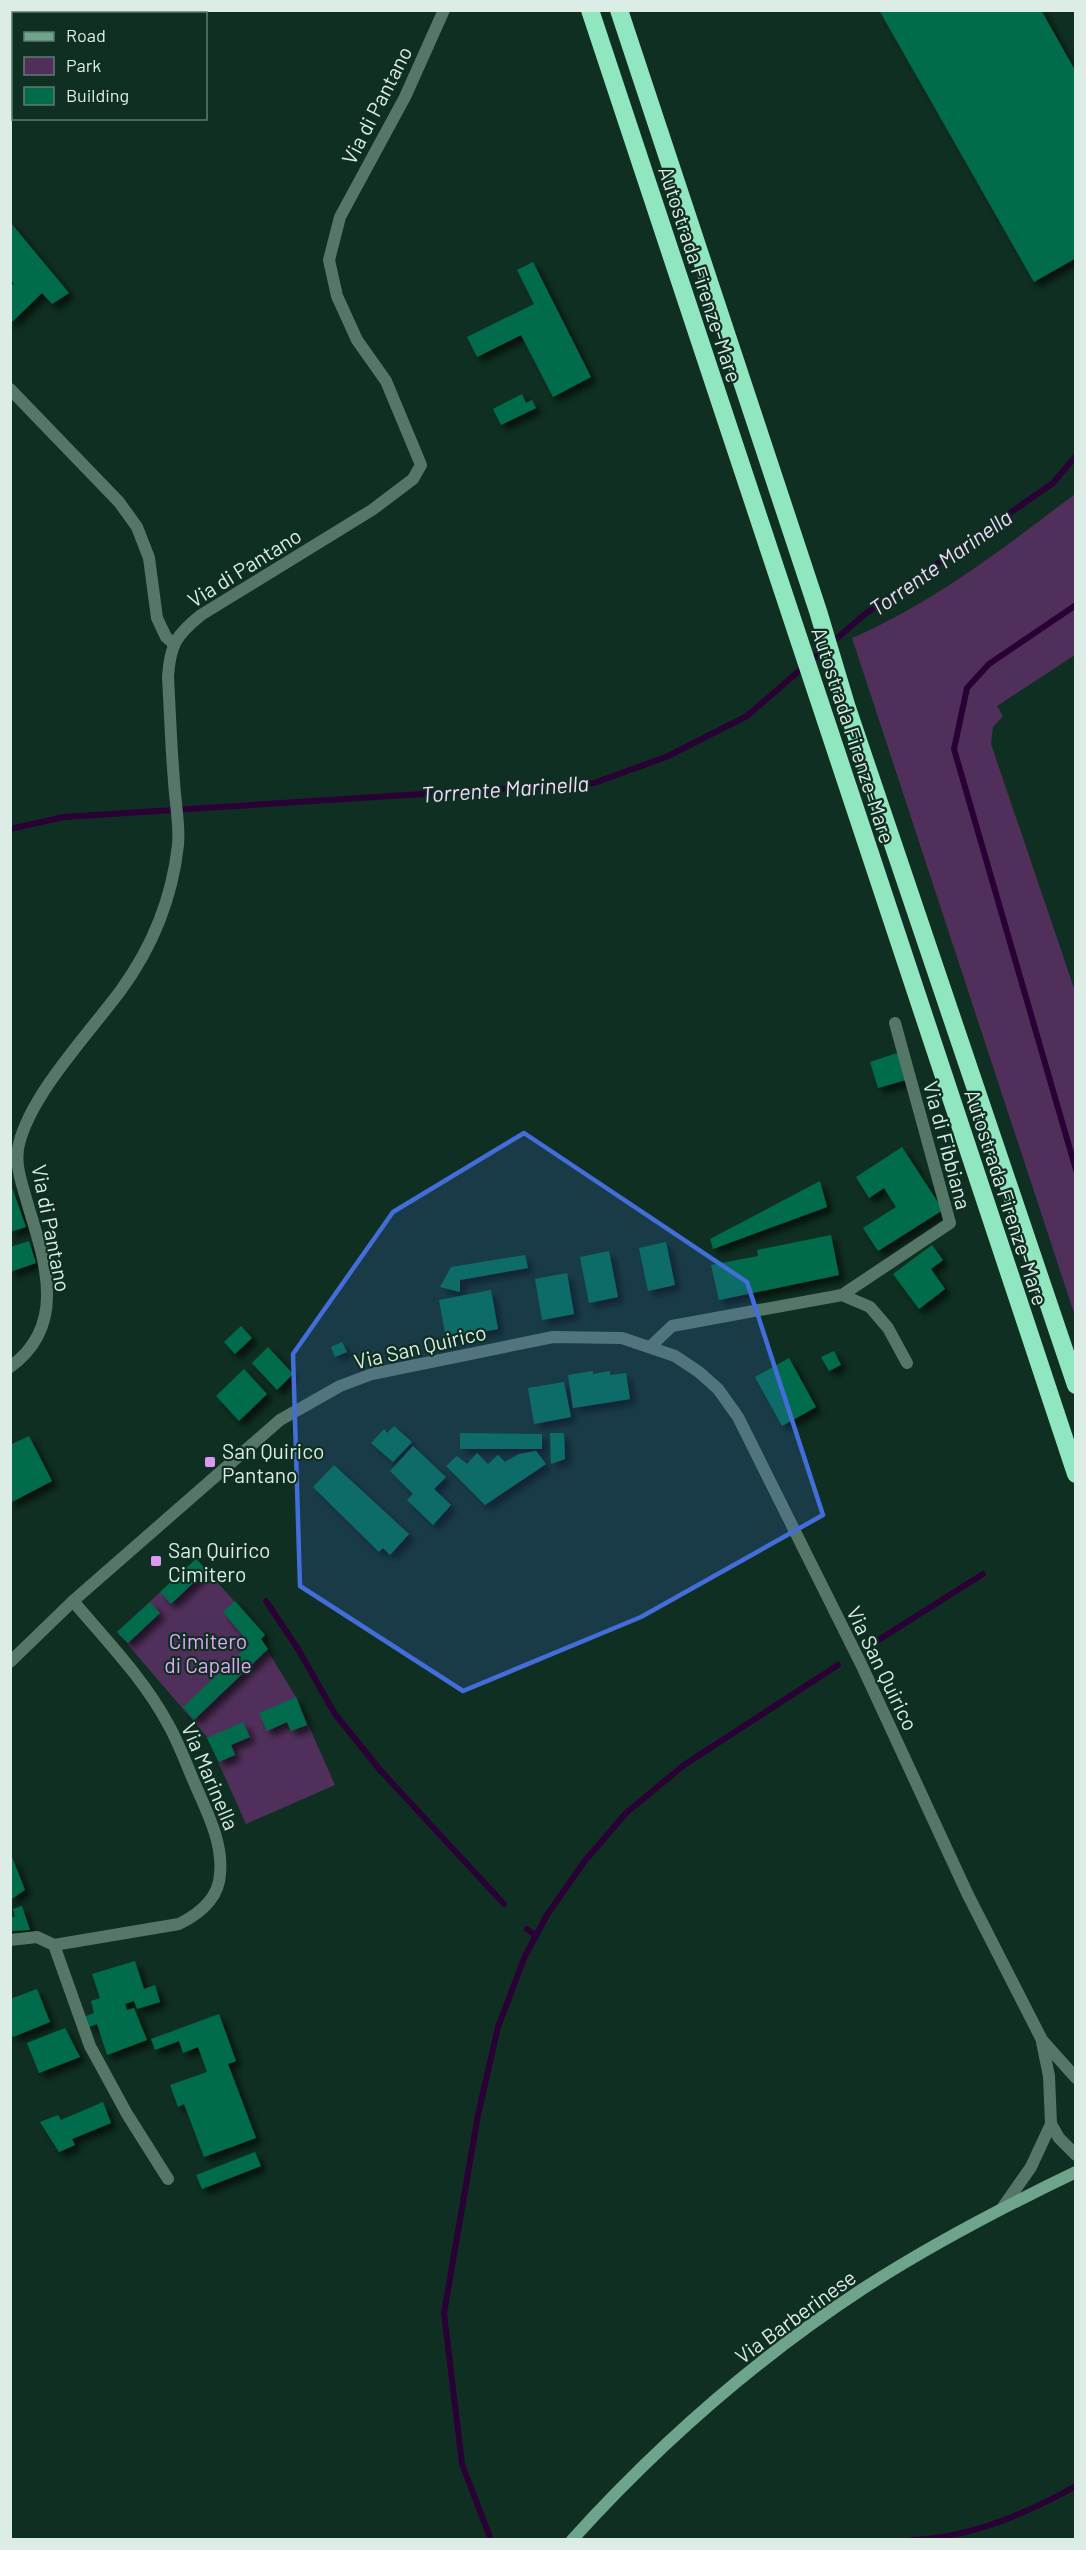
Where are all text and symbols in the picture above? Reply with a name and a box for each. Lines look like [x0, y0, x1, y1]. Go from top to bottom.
legend [12, 12, 207, 120]
text: Road [66, 24, 106, 46]
street label: Via di Pantano [336, 42, 416, 168]
text: Park [66, 54, 101, 76]
text: Building [66, 84, 129, 106]
street label: Autostrada Firenze-Mare [654, 163, 748, 385]
water label: Torrente Marinella [864, 503, 1016, 621]
street label: Via di Pantano [183, 522, 305, 612]
street label: Autostrada Firenze-Mare [807, 624, 901, 846]
water label: Torrente Marinella [420, 769, 590, 807]
street label: Via di Fibbiana [919, 1078, 977, 1212]
street label: Autostrada Firenze-Mare [960, 1086, 1054, 1308]
street label: Via di Pantano [27, 1162, 77, 1294]
street label: Via San Quirico [351, 1319, 489, 1373]
place label: San Quirico Pantano [222, 1438, 324, 1487]
marker: San Quirico Pantano [203, 1455, 217, 1469]
place label: San Quirico Cimitero [168, 1537, 270, 1586]
marker: San Quirico Cimitero [149, 1554, 163, 1568]
street label: Via San Quirico [842, 1602, 924, 1734]
park label: Cimitero di Capalle [164, 1628, 252, 1677]
street label: Via Marinella [177, 1719, 245, 1833]
street label: Via Barberinese [730, 2264, 860, 2368]

